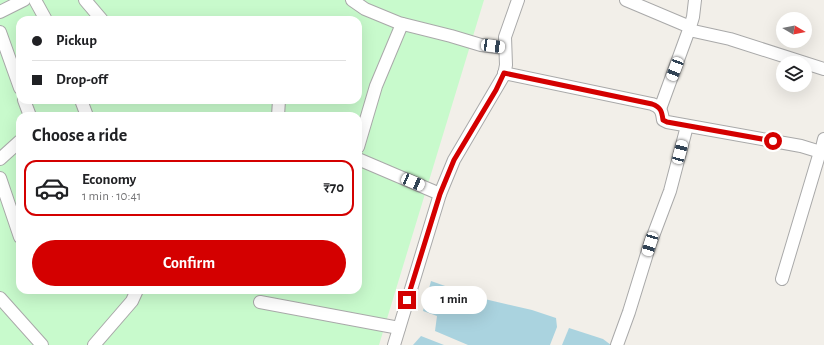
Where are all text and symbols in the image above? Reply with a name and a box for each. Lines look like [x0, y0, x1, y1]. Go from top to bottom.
north arrow [776, 12, 812, 48]
map controls [776, 12, 812, 92]
text: Pickup [56, 33, 97, 48]
car [480, 38, 506, 54]
car [665, 56, 685, 82]
button: layers [776, 56, 812, 92]
text: Drop-off [56, 72, 108, 87]
text: Choose a ride [32, 127, 127, 145]
route start [764, 132, 782, 150]
car [671, 139, 689, 165]
icon: car [34, 170, 70, 206]
text: Economy [82, 172, 136, 187]
car [400, 172, 426, 192]
text: ₹70 [323, 180, 344, 195]
text: 1 min · 10:41 [82, 190, 141, 203]
car [641, 231, 659, 257]
button: Confirm [32, 240, 346, 286]
callout: 1 min [421, 286, 487, 314]
route end [398, 291, 416, 309]
text: 1 min [440, 293, 468, 306]

